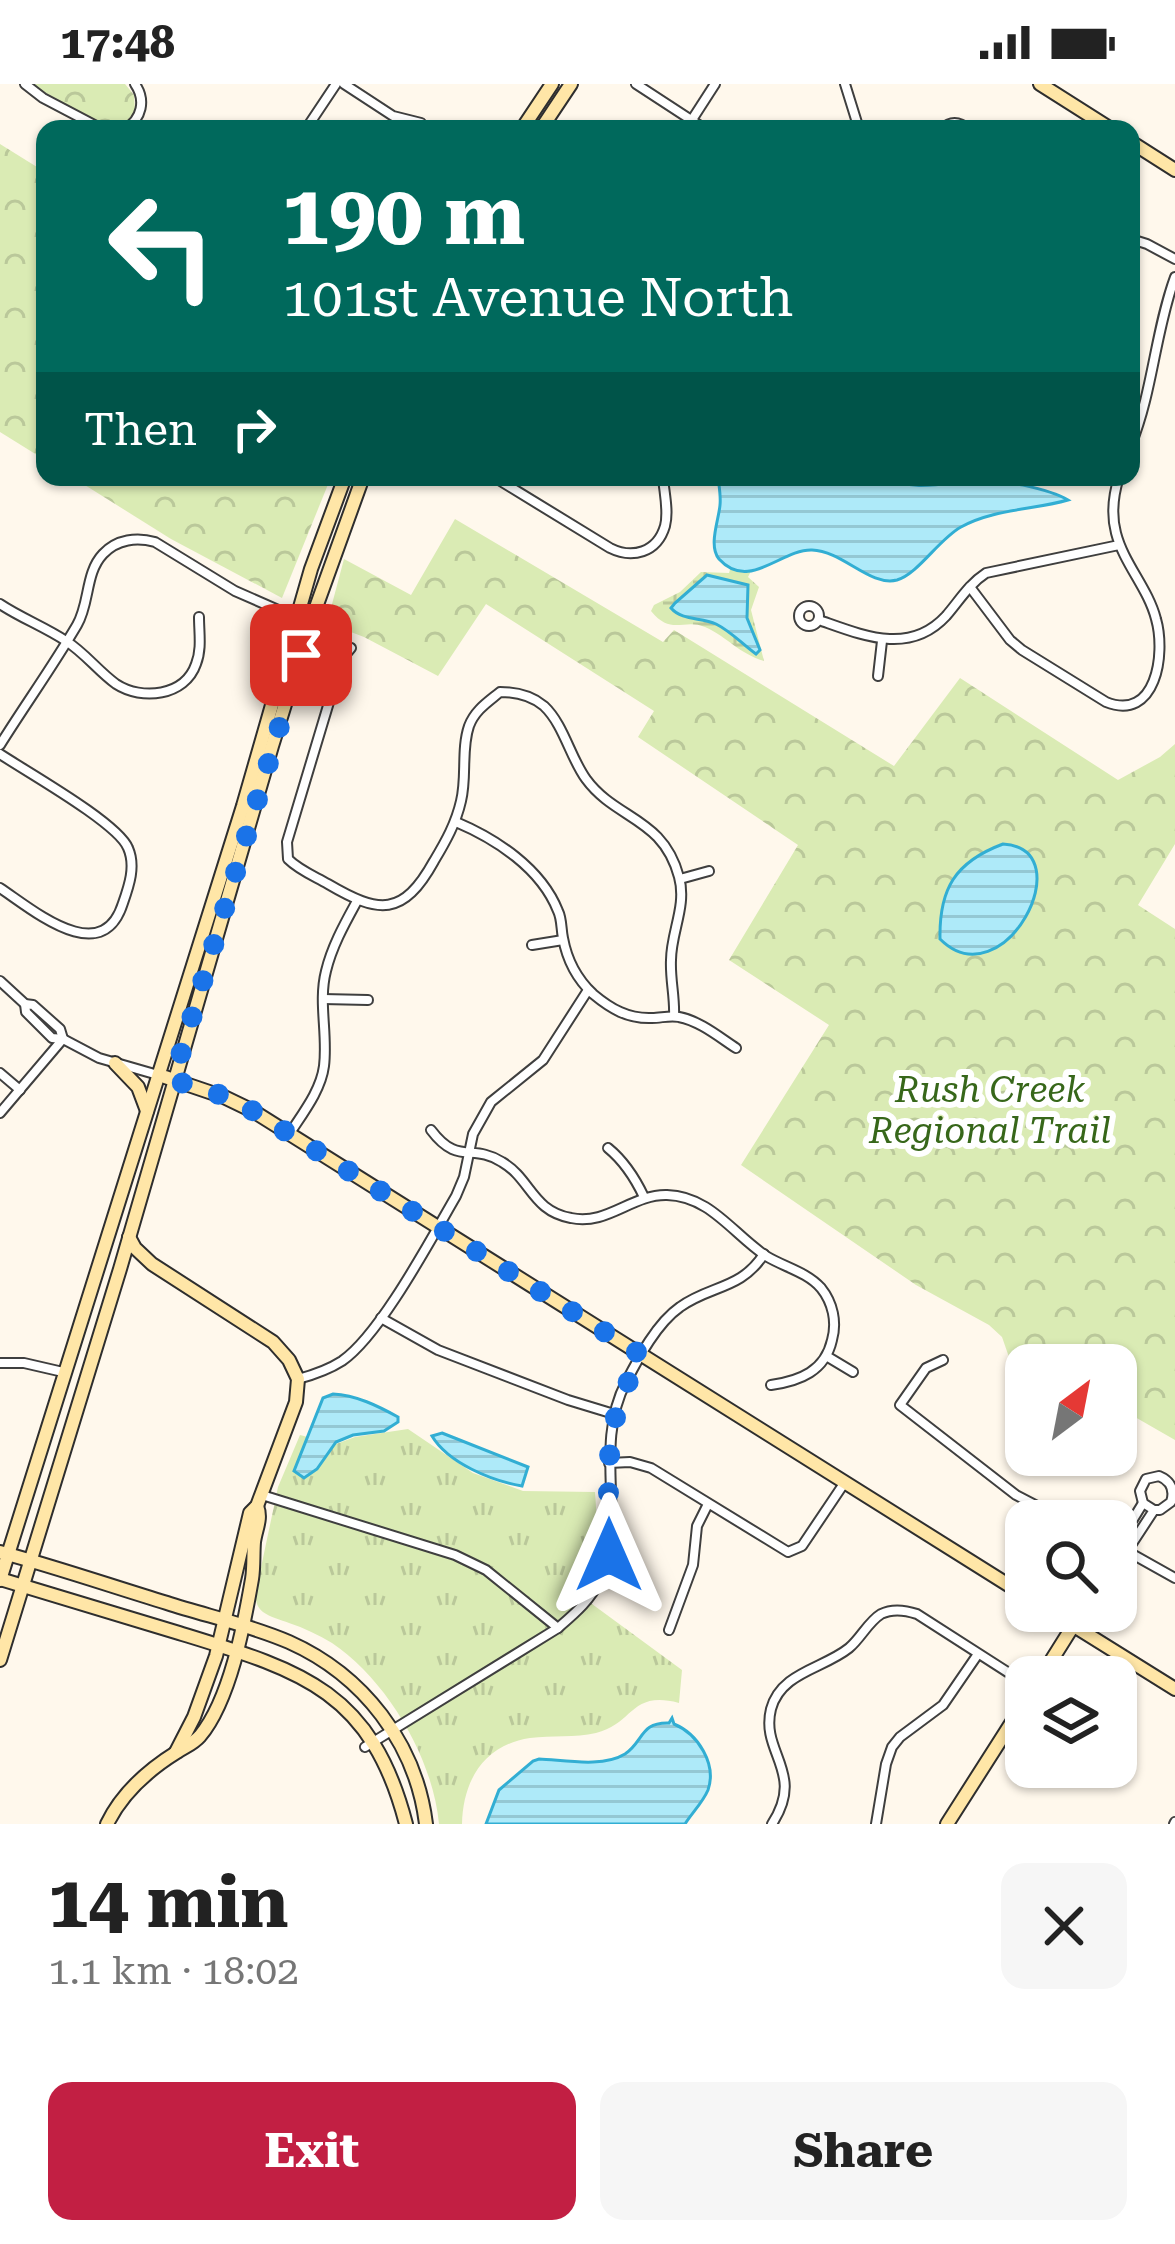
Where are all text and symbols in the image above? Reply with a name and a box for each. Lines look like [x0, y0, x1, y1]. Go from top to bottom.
text: 17:48 [60, 16, 175, 69]
text: 190 m [282, 166, 525, 264]
icon: left [84, 168, 240, 324]
text: 101st Avenue North [282, 266, 793, 329]
icon: right [221, 396, 287, 462]
text: Then [84, 403, 197, 456]
pin [250, 604, 352, 706]
icon: arrive [268, 622, 334, 688]
park label: Rush Creek Regional Trail [868, 1069, 1111, 1152]
north arrow [1005, 1344, 1137, 1476]
map controls [1005, 1344, 1137, 1788]
position arrow [546, 1492, 672, 1618]
button: search [1005, 1500, 1137, 1632]
button: layers [1005, 1656, 1137, 1788]
text: 14 min [48, 1860, 288, 1945]
button: close [1001, 1863, 1127, 1989]
text: 1.1 km · 18:02 [48, 1948, 299, 1994]
button: Exit [48, 2082, 576, 2220]
button: Share [600, 2082, 1127, 2220]

